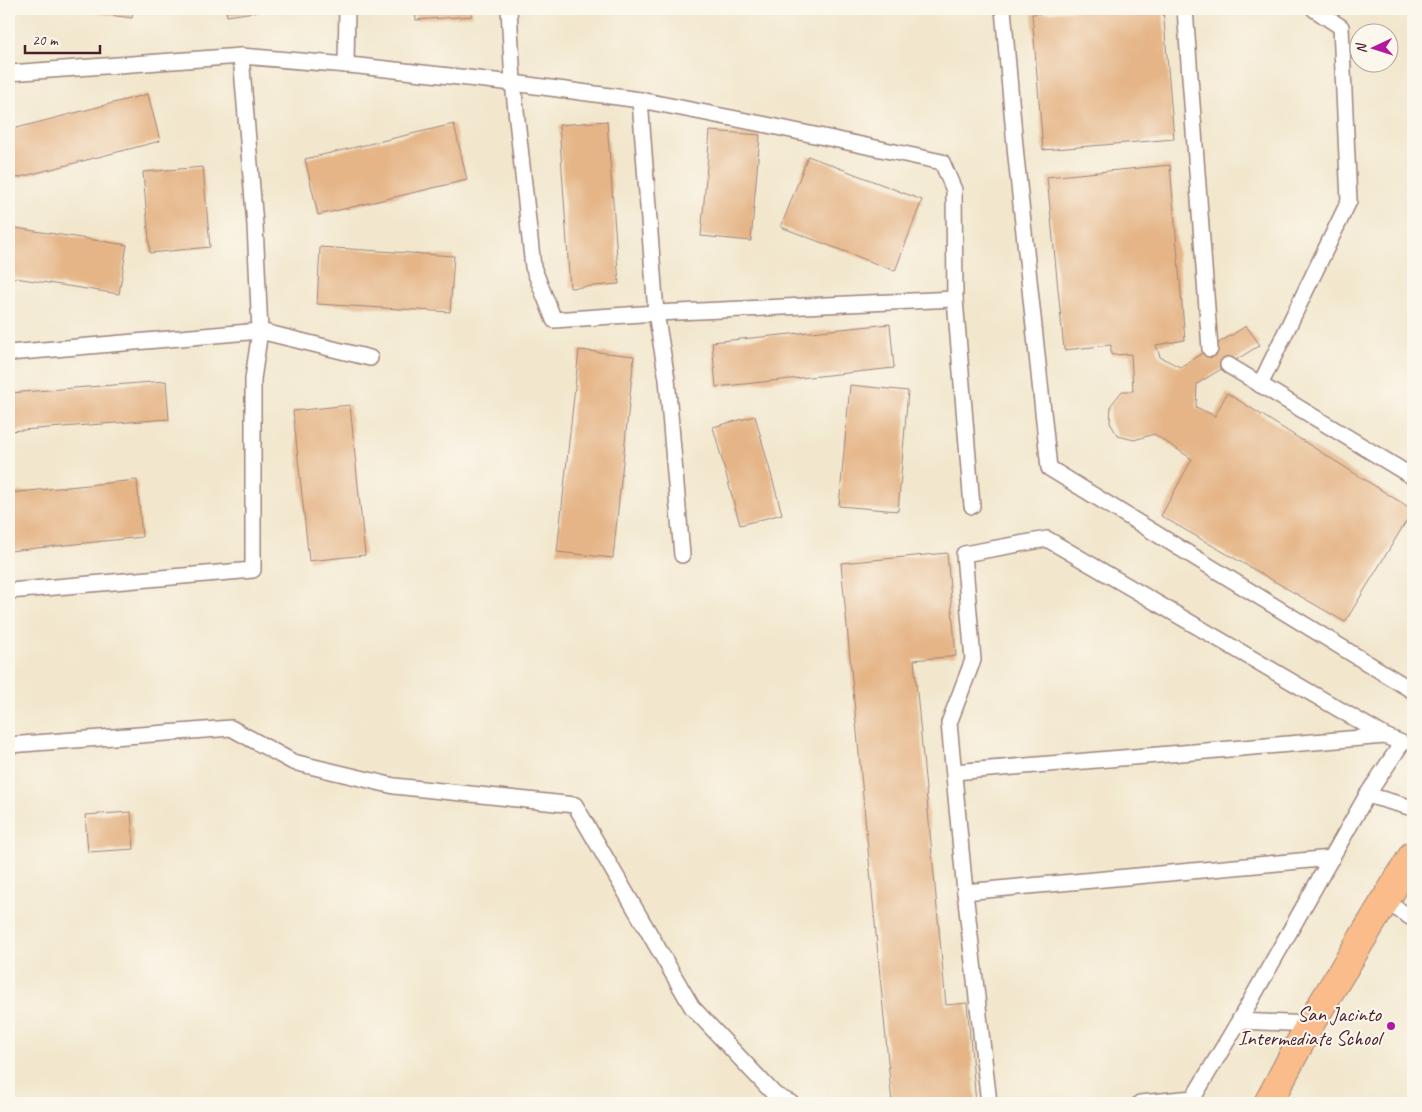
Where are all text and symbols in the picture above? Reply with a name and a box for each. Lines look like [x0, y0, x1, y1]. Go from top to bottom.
scale bar [25, 22, 100, 54]
north arrow [1350, 22, 1400, 72]
text: 20 m [32, 31, 59, 50]
text: N [1353, 42, 1370, 54]
place label: San Jacinto Intermediate School [1238, 1001, 1384, 1051]
marker: San Jacinto Intermediate School [1385, 1020, 1397, 1032]

